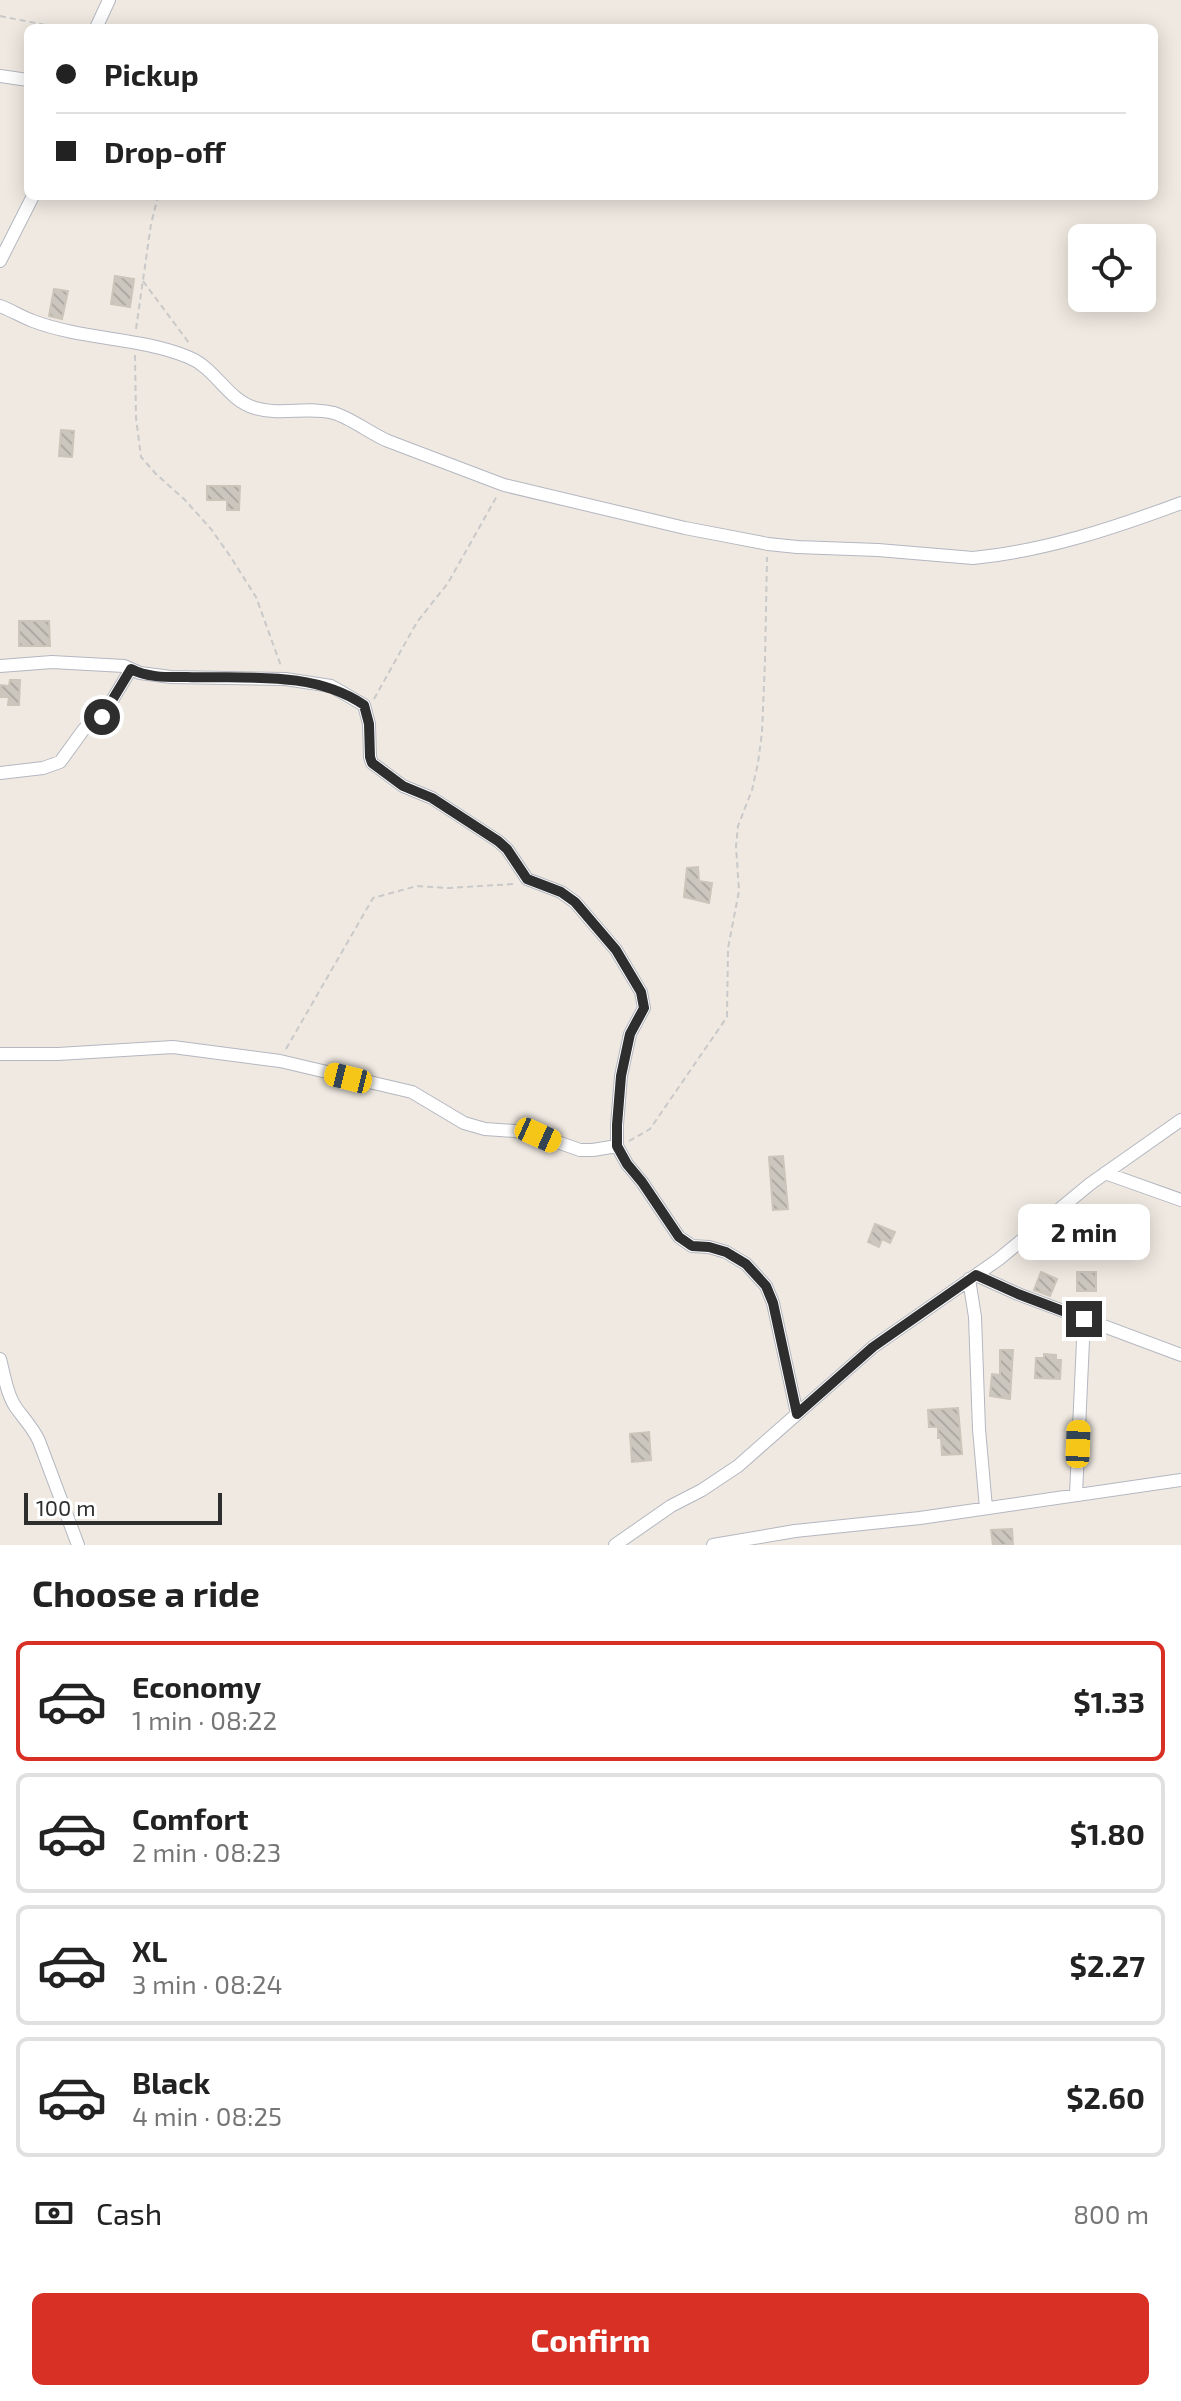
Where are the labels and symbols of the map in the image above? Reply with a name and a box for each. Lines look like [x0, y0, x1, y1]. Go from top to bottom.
route start [84, 699, 120, 735]
car [322, 1061, 374, 1095]
car [511, 1114, 565, 1156]
callout: 2 min [1018, 1203, 1150, 1259]
route end [1066, 1301, 1102, 1337]
car [1065, 1420, 1091, 1468]
scale bar [24, 1489, 222, 1525]

